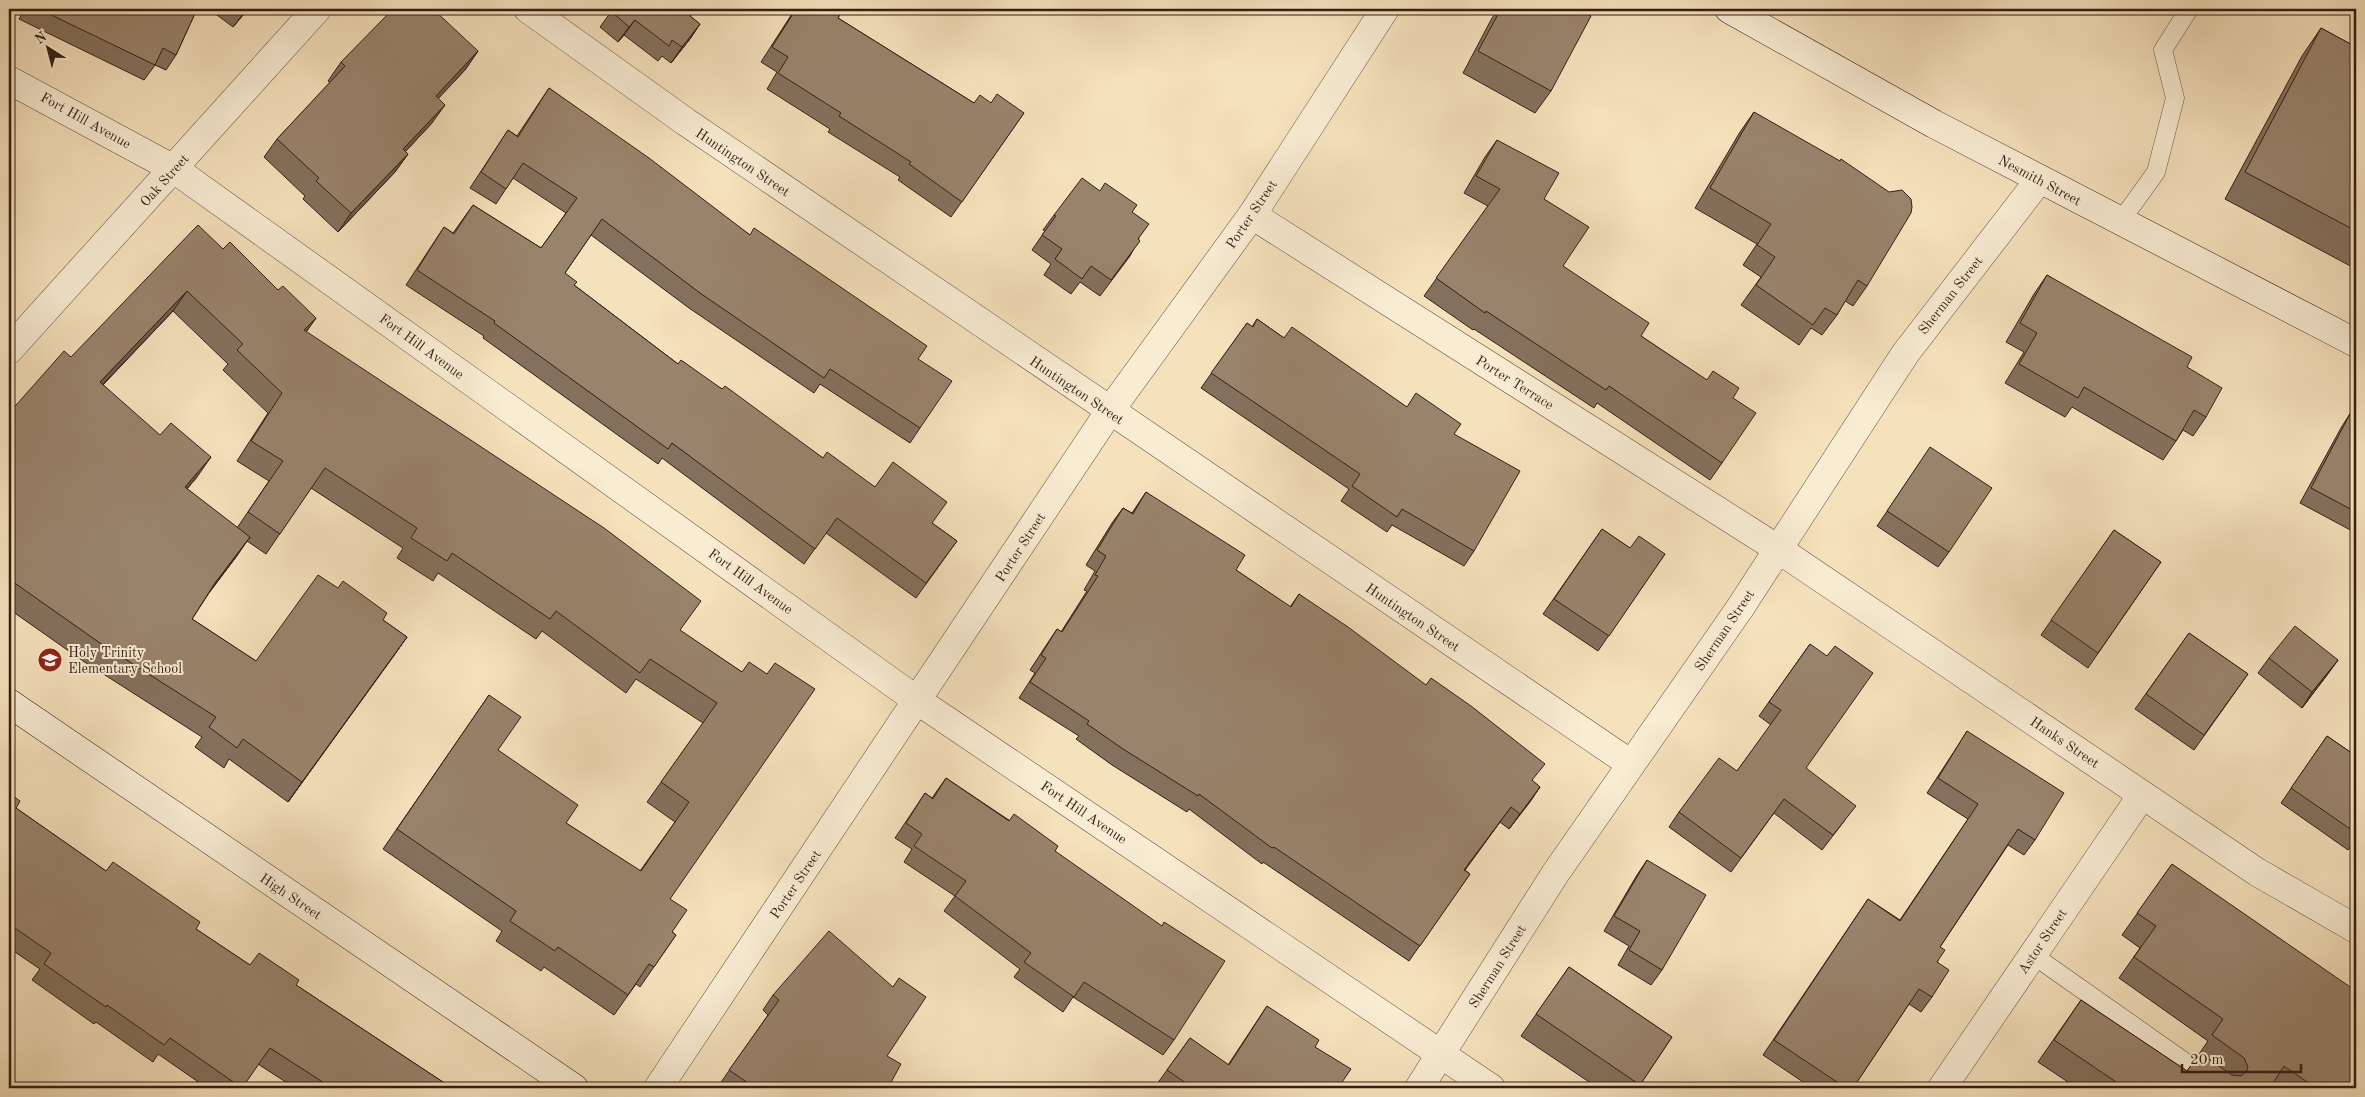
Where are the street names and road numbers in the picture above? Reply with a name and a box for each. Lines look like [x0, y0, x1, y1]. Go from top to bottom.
street label: Fort Hill Avenue [38, 90, 133, 151]
street label: Huntington Street [693, 126, 792, 200]
street label: Oak Street [138, 152, 192, 210]
street label: Nesmith Street [1996, 153, 2083, 209]
street label: Porter Street [1224, 178, 1280, 251]
street label: Sherman Street [1916, 254, 1986, 337]
street label: Fort Hill Avenue [377, 312, 466, 382]
street label: Porter Terrace [1473, 353, 1556, 412]
street label: Huntington Street [1027, 354, 1126, 428]
street label: Porter Street [993, 510, 1048, 585]
street label: Fort Hill Avenue [706, 547, 795, 617]
street label: Huntington Street [1363, 581, 1462, 655]
street label: Sherman Street [1692, 587, 1757, 674]
street label: Hanks Street [2027, 715, 2102, 771]
street label: Fort Hill Avenue [1038, 779, 1129, 847]
street label: Porter Street [768, 848, 824, 921]
street label: High Street [257, 871, 324, 923]
street label: Astor Street [2016, 906, 2070, 977]
street label: Sherman Street [1467, 922, 1529, 1011]

